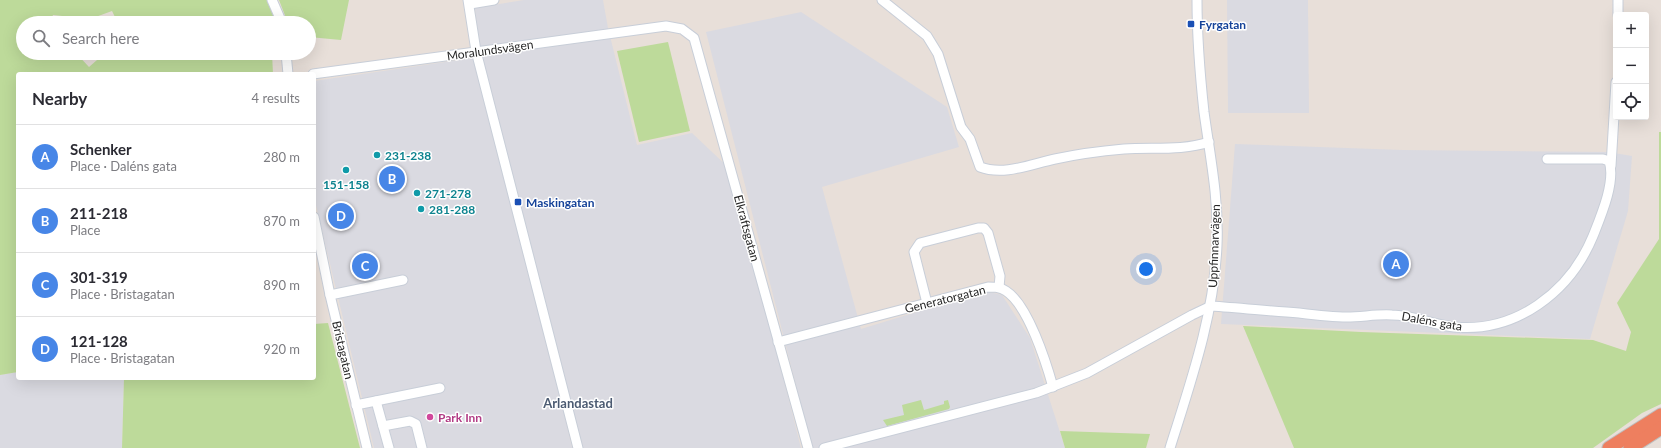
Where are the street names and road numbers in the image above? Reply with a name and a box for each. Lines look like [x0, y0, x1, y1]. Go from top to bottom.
street label: Moralundsvägen [446, 37, 534, 63]
street label: Elkraftsgatan [731, 193, 763, 263]
street label: Uppfinnarvägen [1205, 204, 1223, 288]
street label: Generatorgatan [903, 282, 987, 316]
street label: Daléns gata [1400, 308, 1464, 334]
street label: Bristagatan [329, 319, 357, 381]

